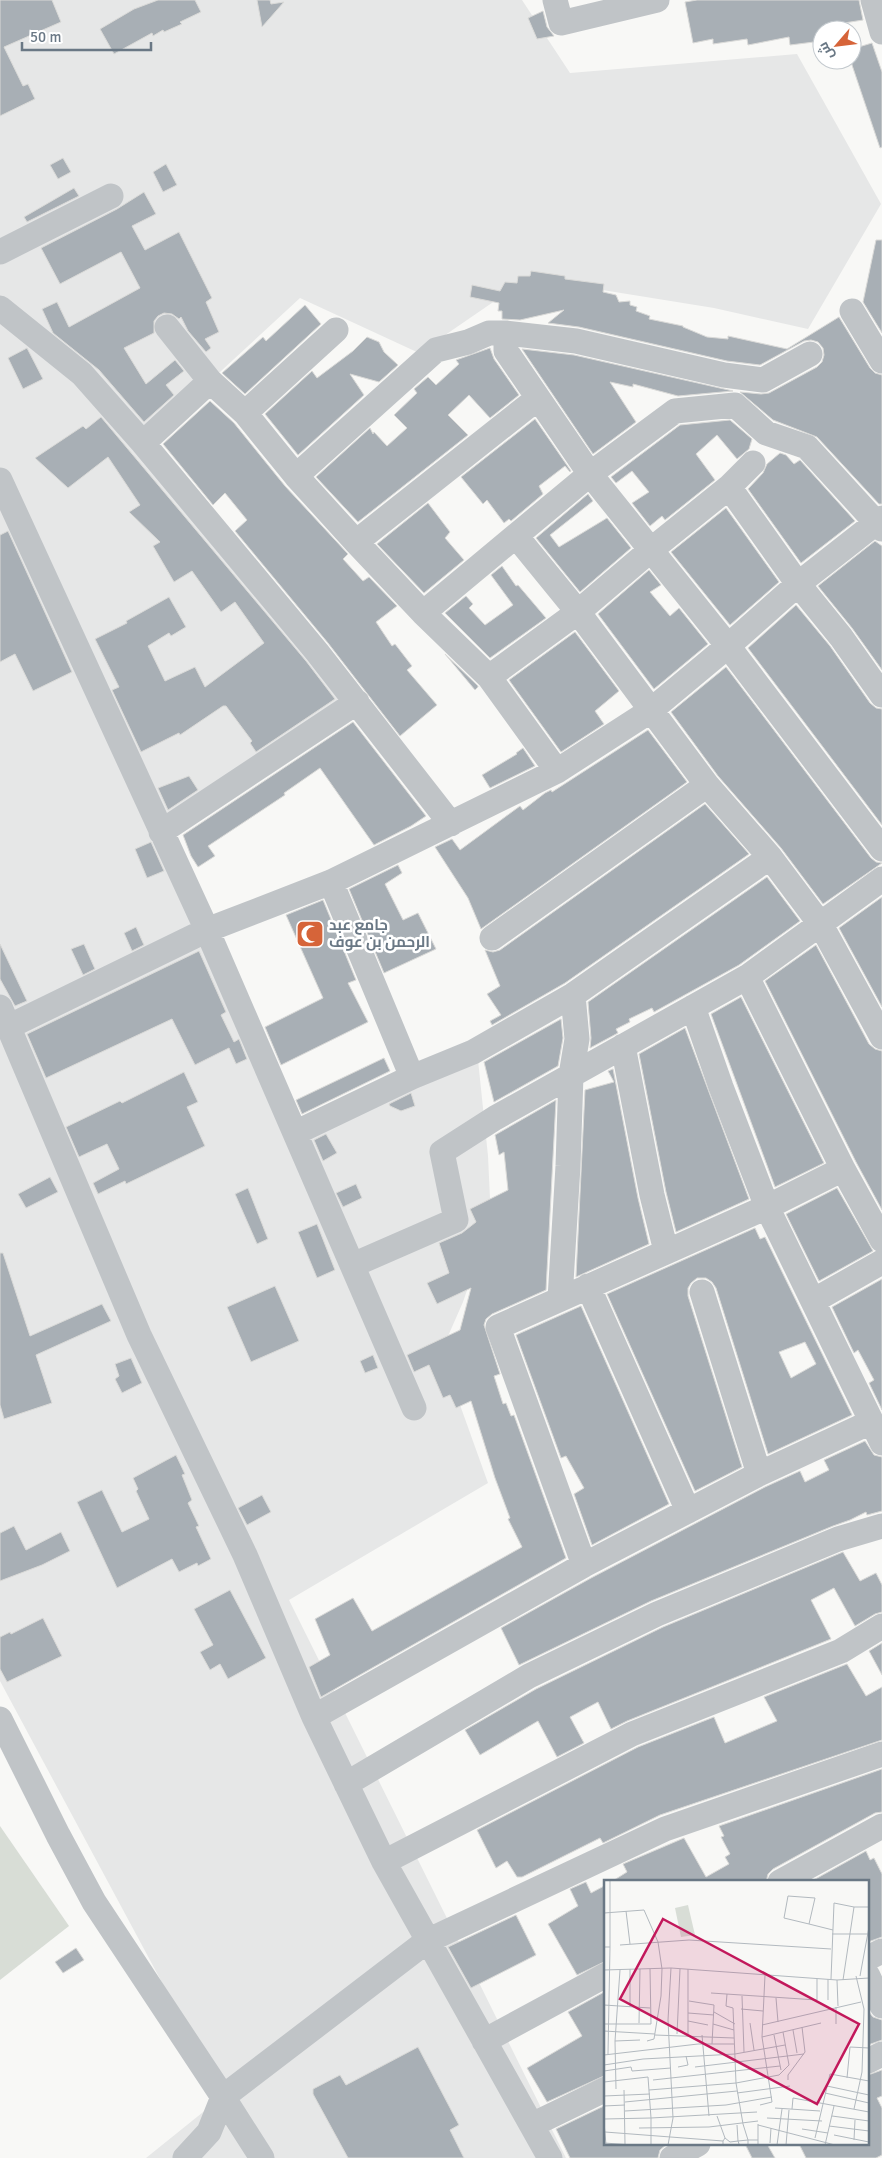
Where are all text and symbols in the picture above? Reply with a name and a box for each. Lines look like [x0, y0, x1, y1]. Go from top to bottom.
scale bar [22, 20, 151, 52]
north arrow [812, 20, 862, 70]
text: 50 m [30, 28, 61, 46]
text: ش [814, 39, 838, 63]
place label: جامع عبد الرحمن بن عوف [329, 916, 430, 951]
mosque icon: جامع عبد الرحمن بن عوف [295, 919, 325, 949]
inset map [604, 1880, 870, 2146]

